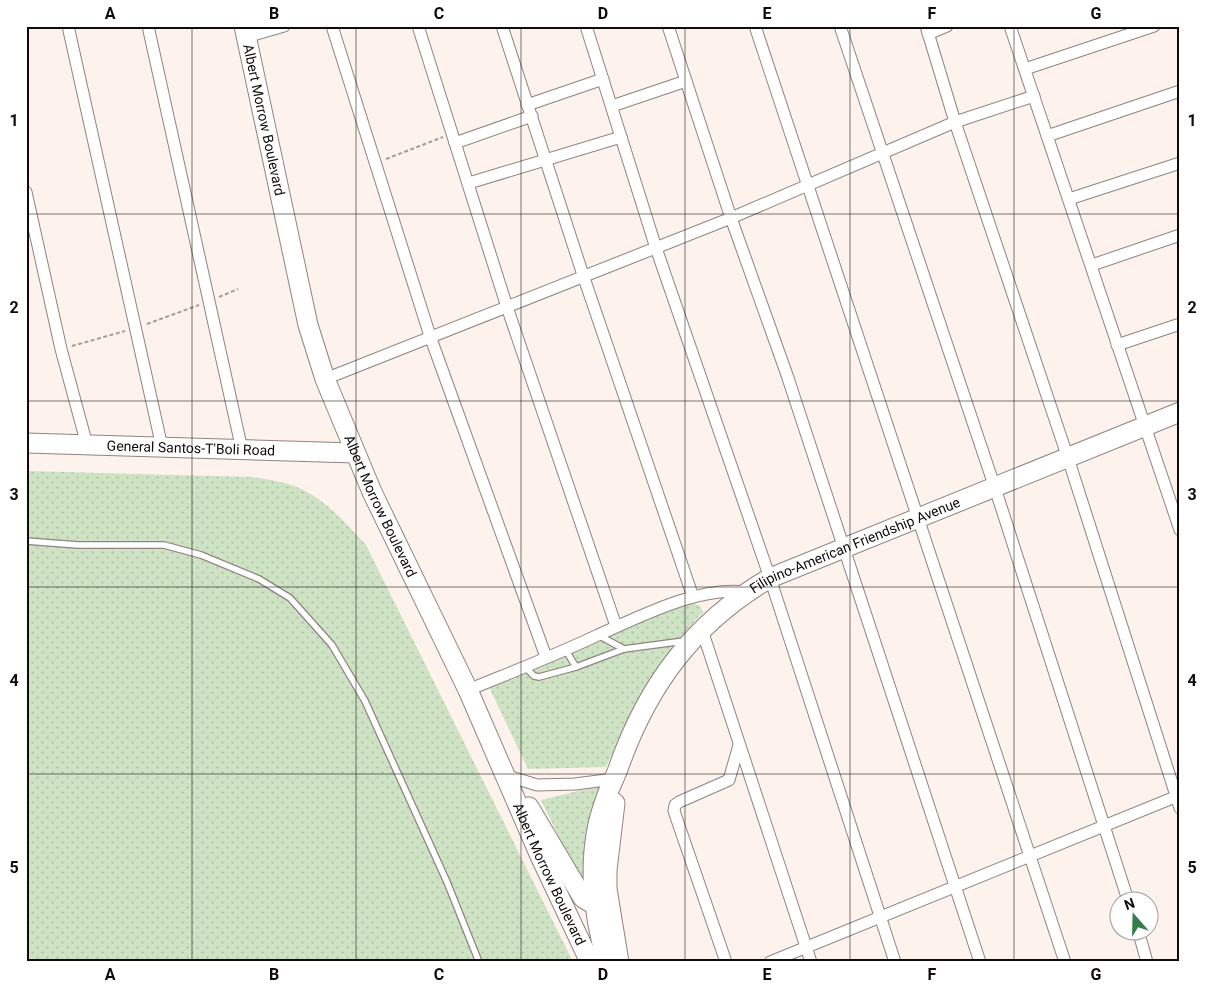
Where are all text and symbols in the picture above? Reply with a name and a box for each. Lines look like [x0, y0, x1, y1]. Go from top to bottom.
text: A [105, 4, 116, 23]
text: B [269, 4, 279, 23]
text: C [434, 4, 444, 23]
text: D [598, 4, 608, 23]
text: E [763, 4, 772, 23]
text: F [928, 4, 937, 23]
text: G [1091, 4, 1102, 23]
street label: Albert Morrow Boulevard [240, 43, 288, 197]
text: 1 [9, 111, 19, 130]
text: 1 [1187, 111, 1197, 130]
text: 2 [9, 298, 19, 317]
text: 2 [1187, 298, 1197, 317]
street label: Albert Morrow Boulevard [341, 433, 420, 580]
street label: General Santos-T'Boli Road [107, 437, 275, 459]
text: 3 [9, 485, 19, 504]
text: 3 [1187, 485, 1197, 504]
street label: Filipino-American Friendship Avenue [747, 494, 962, 596]
text: 4 [9, 671, 19, 690]
text: 4 [1187, 671, 1197, 690]
street label: Albert Morrow Boulevard [510, 800, 589, 948]
text: 5 [9, 858, 19, 877]
text: 5 [1187, 858, 1197, 877]
north arrow [1108, 890, 1158, 940]
text: N [1122, 895, 1137, 913]
text: A [105, 965, 116, 984]
text: B [269, 965, 279, 984]
text: C [434, 965, 444, 984]
text: D [598, 965, 608, 984]
text: E [763, 965, 772, 984]
text: F [928, 965, 937, 984]
text: G [1091, 965, 1102, 984]

